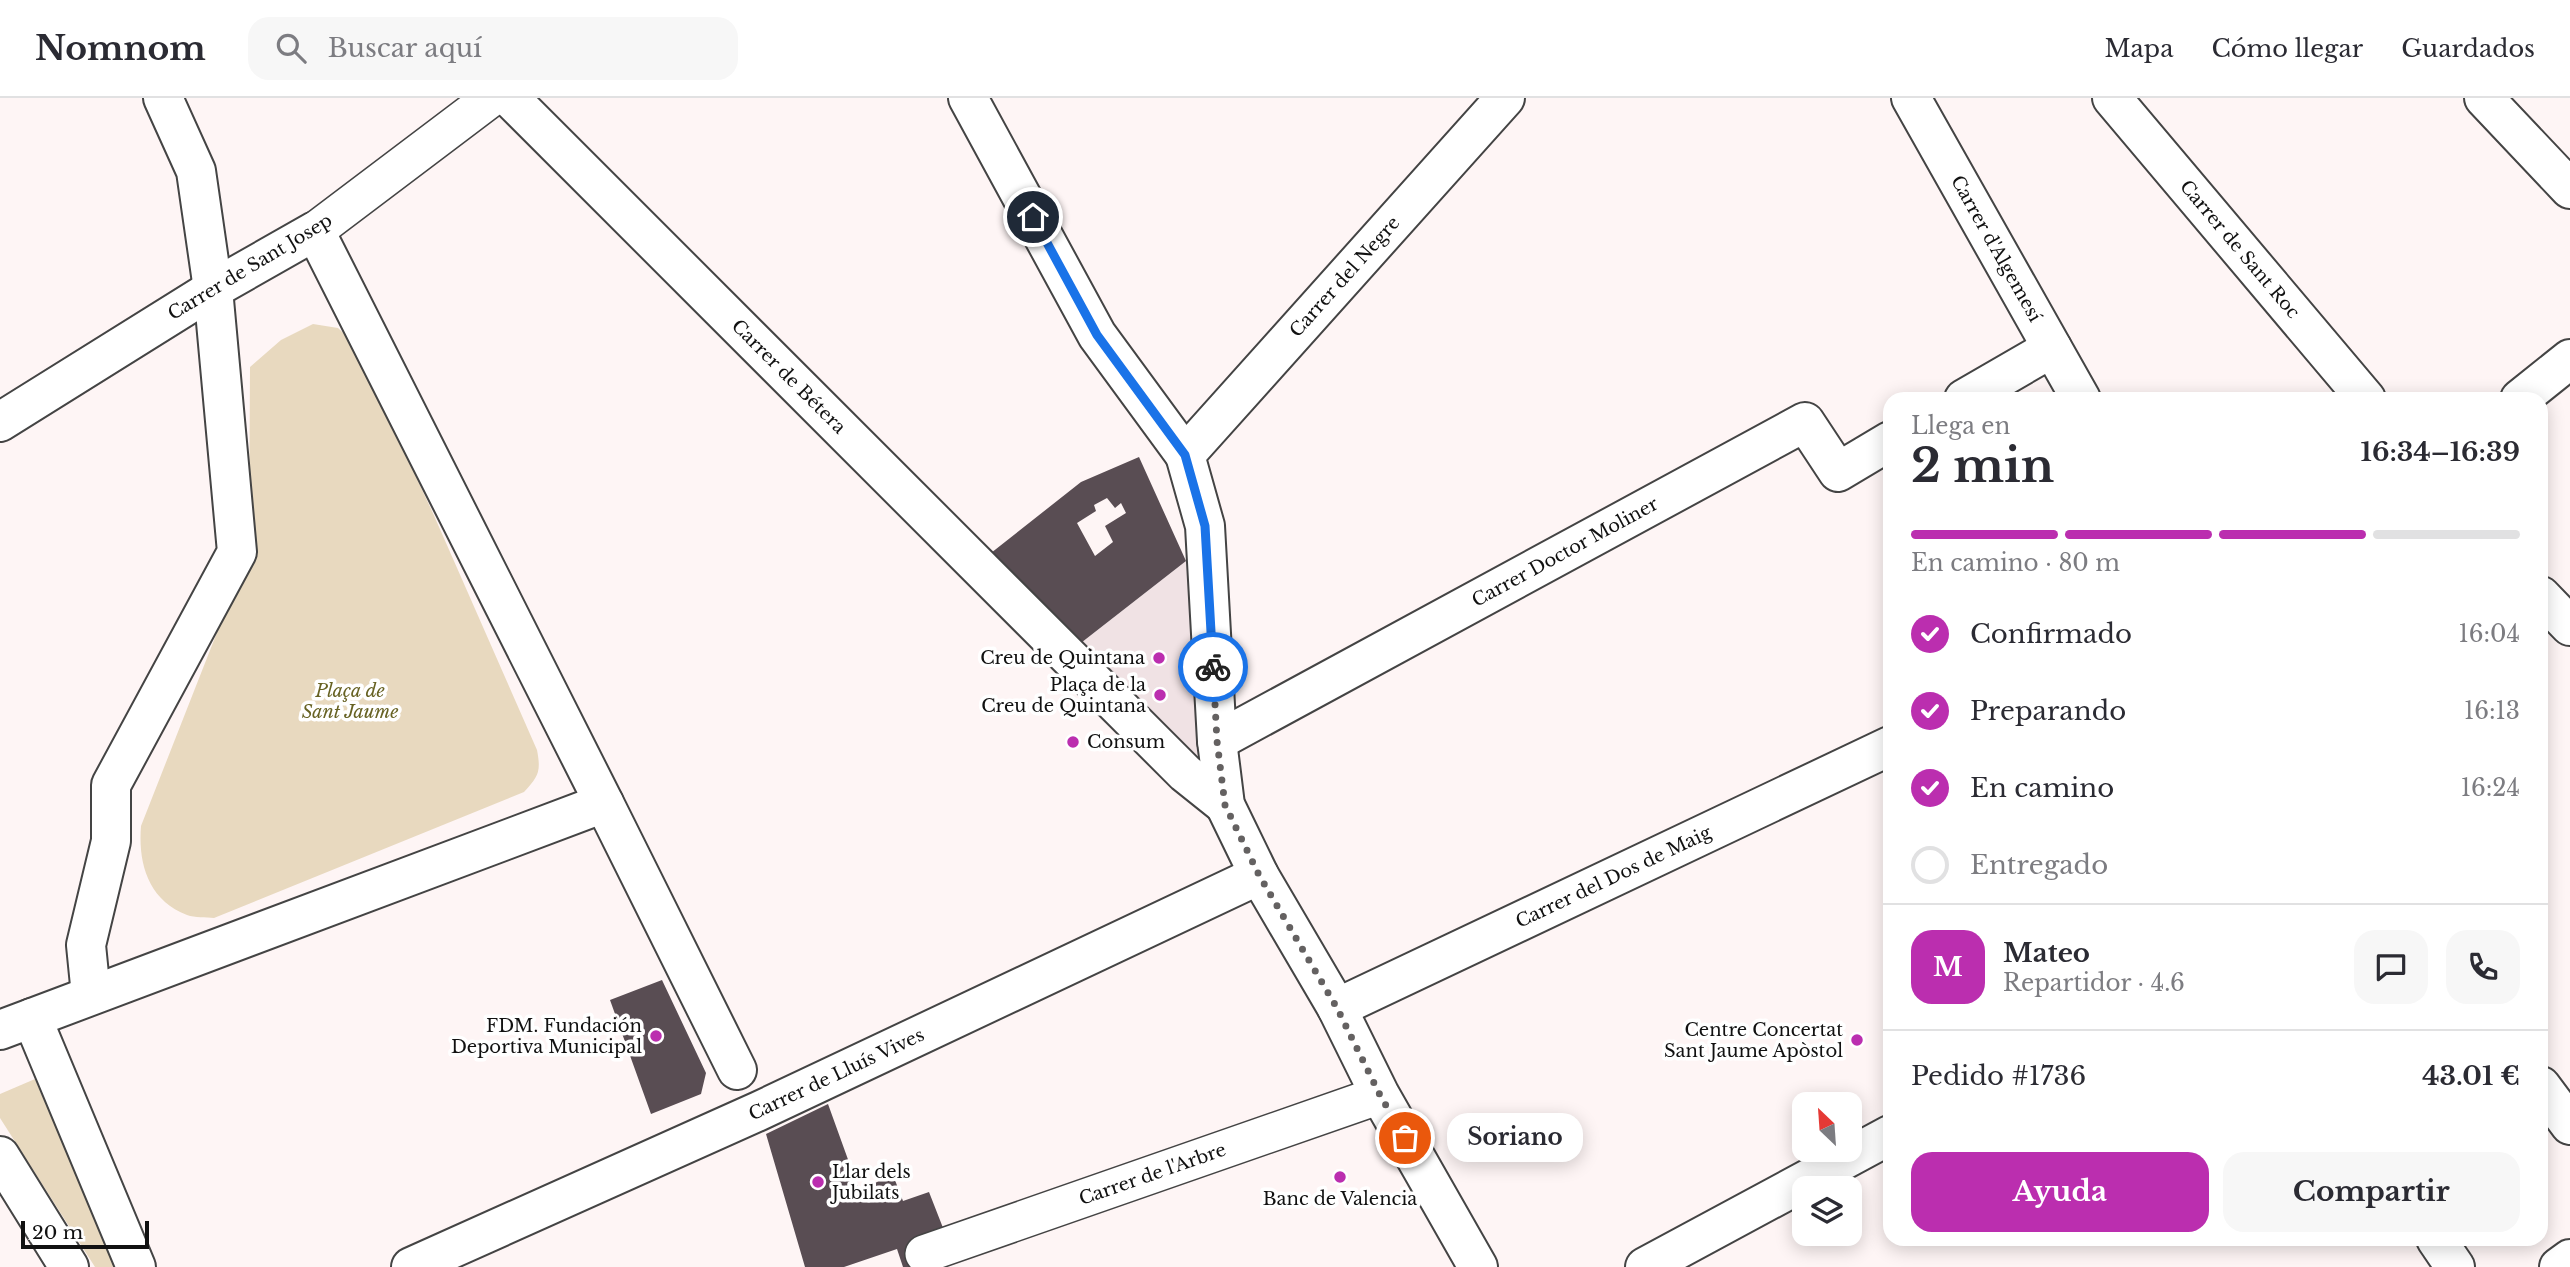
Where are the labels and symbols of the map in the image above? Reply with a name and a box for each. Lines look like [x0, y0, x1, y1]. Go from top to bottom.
street label: Carrer d'Algemesí [1946, 172, 2047, 326]
street label: Carrer de Sant Roc [2175, 176, 2304, 323]
pin [1003, 187, 1063, 247]
street label: Carrer de Sant Josep [164, 209, 336, 325]
street label: Carrer del Negre [1285, 212, 1404, 342]
street label: Carrer de Bétera [727, 315, 850, 438]
street label: Carrer Doctor Moliner [1468, 493, 1662, 612]
courier [1178, 632, 1248, 702]
place label: Creu de Quintana [980, 647, 1145, 669]
marker: Creu de Quintana [1151, 650, 1167, 666]
place label: Plaça de la Creu de Quintana [981, 674, 1146, 717]
park label: Plaça de Sant Jaume [302, 680, 398, 723]
marker: Plaça de la Creu de Quintana [1152, 687, 1168, 703]
place label: Consum [1087, 731, 1165, 753]
marker: Consum [1065, 734, 1081, 750]
street label: Carrer del Dos de Maig [1512, 821, 1715, 933]
place label: FDM. Fundación Deportiva Municipal [451, 1015, 642, 1058]
place label: Centre Concertat Sant Jaume Apòstol [1664, 1019, 1843, 1062]
street label: Carrer de Lluís Vives [745, 1024, 928, 1125]
marker: FDM. Fundación Deportiva Municipal [648, 1028, 664, 1044]
marker: Centre Concertat Sant Jaume Apòstol [1849, 1032, 1865, 1048]
north arrow [1792, 1092, 1862, 1162]
pin [1375, 1108, 1435, 1168]
callout: Soriano [1447, 1114, 1584, 1162]
street label: Carrer de l'Arbre [1076, 1139, 1229, 1210]
place label: Llar dels Jubilats [830, 1161, 911, 1204]
marker: Banc de Valencia [1332, 1169, 1348, 1185]
marker: Llar dels Jubilats [810, 1174, 826, 1190]
place label: Banc de Valencia [1263, 1188, 1417, 1210]
scale bar [21, 1218, 149, 1250]

